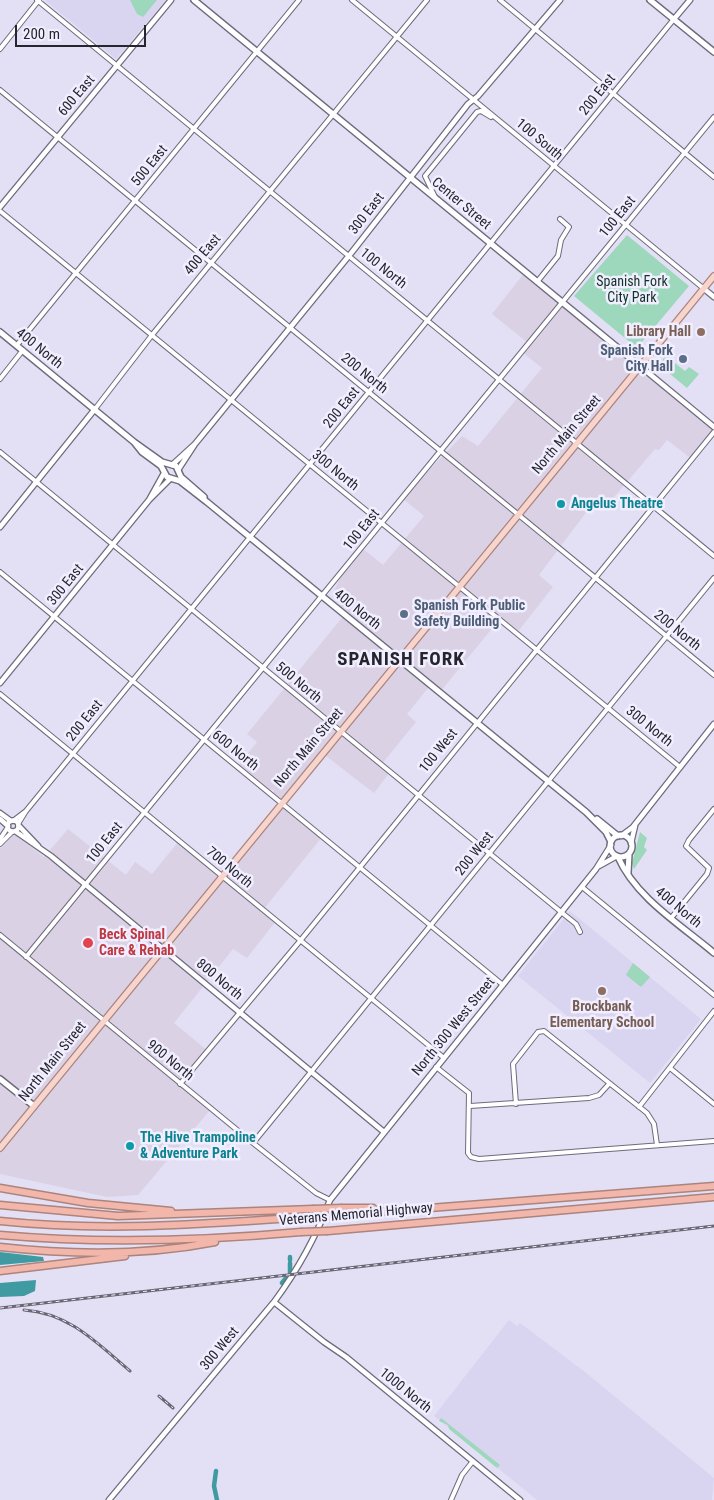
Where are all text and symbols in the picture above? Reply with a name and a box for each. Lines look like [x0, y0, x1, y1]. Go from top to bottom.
scale bar [18, 15, 149, 47]
text: 200 m [23, 25, 60, 43]
street label: 200 East [576, 71, 620, 119]
street label: 600 East [55, 72, 99, 120]
street label: 100 South [512, 116, 566, 164]
street label: 500 East [128, 142, 172, 190]
street label: Center Street [428, 174, 494, 234]
street label: 300 East [346, 190, 388, 238]
street label: 100 East [596, 193, 640, 241]
street label: 400 East [181, 231, 225, 279]
street label: 100 North [356, 245, 410, 293]
park label: Spanish Fork City Park [596, 274, 668, 306]
place label: Library Hall [626, 324, 691, 340]
street label: 400 North [12, 325, 66, 373]
marker: Library Hall [695, 326, 707, 338]
place label: Spanish Fork City Hall [600, 343, 673, 376]
street label: 200 North [337, 350, 391, 398]
marker: Spanish Fork City Hall [677, 353, 689, 365]
street label: 200 East [320, 384, 364, 432]
street label: North Main Street [529, 392, 605, 478]
street label: 300 North [308, 447, 362, 495]
place label: Angelus Theatre [571, 496, 663, 512]
marker: Angelus Theatre [555, 498, 567, 510]
street label: 100 East [340, 506, 384, 554]
street label: 300 East [44, 561, 88, 609]
street label: 400 North [330, 586, 384, 634]
place label: Spanish Fork Public Safety Building [414, 598, 525, 630]
street label: 200 North [650, 607, 704, 655]
marker: Spanish Fork Public Safety Building [398, 608, 410, 620]
district label: SPANISH FORK [336, 649, 466, 671]
street label: 500 North [271, 659, 325, 707]
street label: 200 East [63, 697, 107, 745]
street label: 300 North [622, 703, 676, 751]
street label: North Main Street [271, 705, 347, 791]
street label: 100 West [416, 726, 462, 776]
street label: 600 North [208, 727, 262, 775]
street label: 100 East [83, 819, 127, 867]
street label: 200 West [452, 829, 498, 879]
street label: 700 North [202, 844, 256, 892]
street label: 400 North [651, 884, 705, 932]
place label: Beck Spinal Care & Rehab [99, 927, 174, 960]
marker: Beck Spinal Care & Rehab [81, 936, 95, 950]
street label: 800 North [192, 956, 246, 1004]
street label: North 300 West Street [409, 974, 499, 1080]
marker: Brockbank Elementary School [596, 985, 608, 997]
place label: Brockbank Elementary School [550, 999, 654, 1032]
street label: North Main Street [16, 1019, 90, 1105]
street label: 900 North [143, 1037, 197, 1085]
place label: The Hive Trampoline & Adventure Park [140, 1130, 256, 1162]
marker: The Hive Trampoline & Adventure Park [124, 1140, 136, 1152]
street label: Veterans Memorial Highway [278, 1200, 434, 1230]
street label: 300 West [197, 1324, 243, 1374]
street label: 1000 North [376, 1365, 434, 1417]

